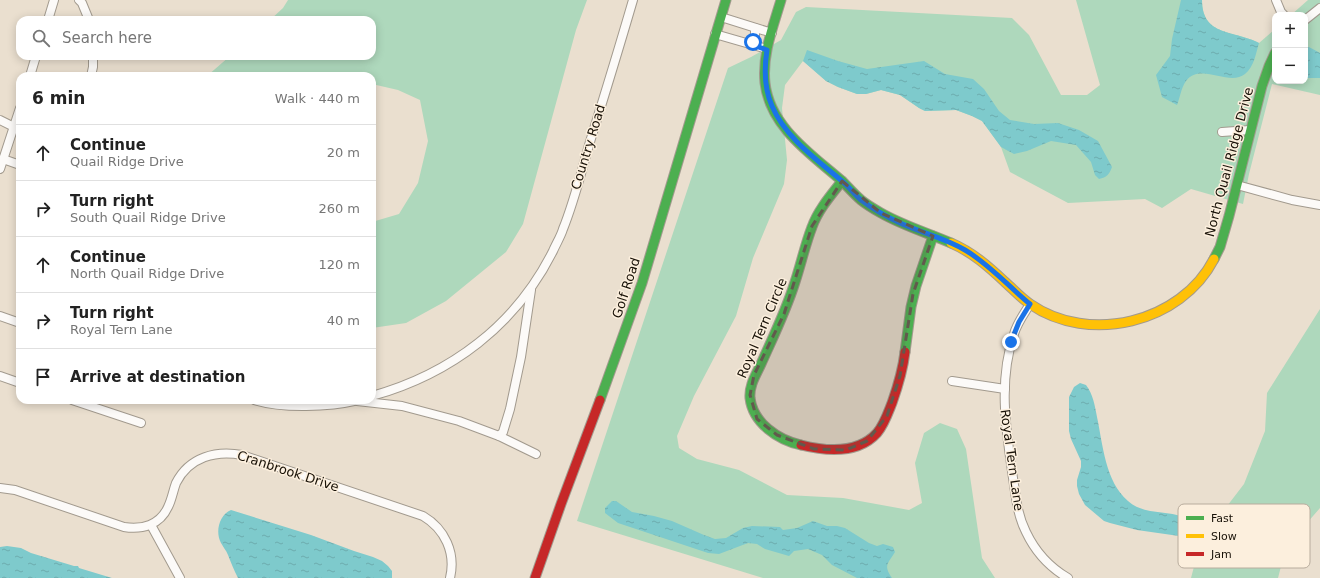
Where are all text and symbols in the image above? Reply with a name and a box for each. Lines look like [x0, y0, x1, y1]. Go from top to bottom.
map controls [1272, 12, 1308, 84]
button: + [1272, 12, 1308, 48]
search box [16, 16, 376, 60]
icon: search [30, 27, 52, 49]
text: Search here [62, 29, 152, 47]
route start [744, 33, 762, 51]
button: − [1272, 48, 1308, 84]
street label: North Quail Ridge Drive [1202, 86, 1256, 238]
text: 6 min [32, 88, 85, 108]
text: Walk · 440 m [275, 91, 360, 106]
street label: Country Road [568, 103, 608, 191]
text: Continue [70, 136, 146, 154]
icon: ahead [32, 142, 54, 164]
text: 20 m [327, 145, 360, 160]
text: Quail Ridge Drive [70, 154, 184, 169]
text: Turn right [70, 192, 154, 210]
icon: right [32, 198, 54, 220]
text: 260 m [318, 201, 360, 216]
text: South Quail Ridge Drive [70, 210, 226, 225]
text: Continue [70, 248, 146, 266]
icon: ahead [32, 254, 54, 276]
street label: Golf Road [609, 256, 643, 320]
text: 120 m [318, 257, 360, 272]
text: North Quail Ridge Drive [70, 266, 224, 281]
street label: Royal Tern Circle [734, 276, 790, 380]
text: Turn right [70, 304, 154, 322]
icon: right [32, 310, 54, 332]
text: 40 m [327, 313, 360, 328]
text: Royal Tern Lane [70, 322, 172, 337]
route end [1002, 333, 1020, 351]
icon: arrive [32, 366, 54, 388]
text: Arrive at destination [70, 368, 245, 386]
street label: Royal Tern Lane [997, 408, 1027, 512]
street label: Cranbrook Drive [235, 447, 341, 495]
legend [1178, 504, 1310, 568]
text: Fast [1211, 512, 1234, 525]
text: Slow [1211, 530, 1237, 543]
text: Jam [1210, 548, 1232, 561]

